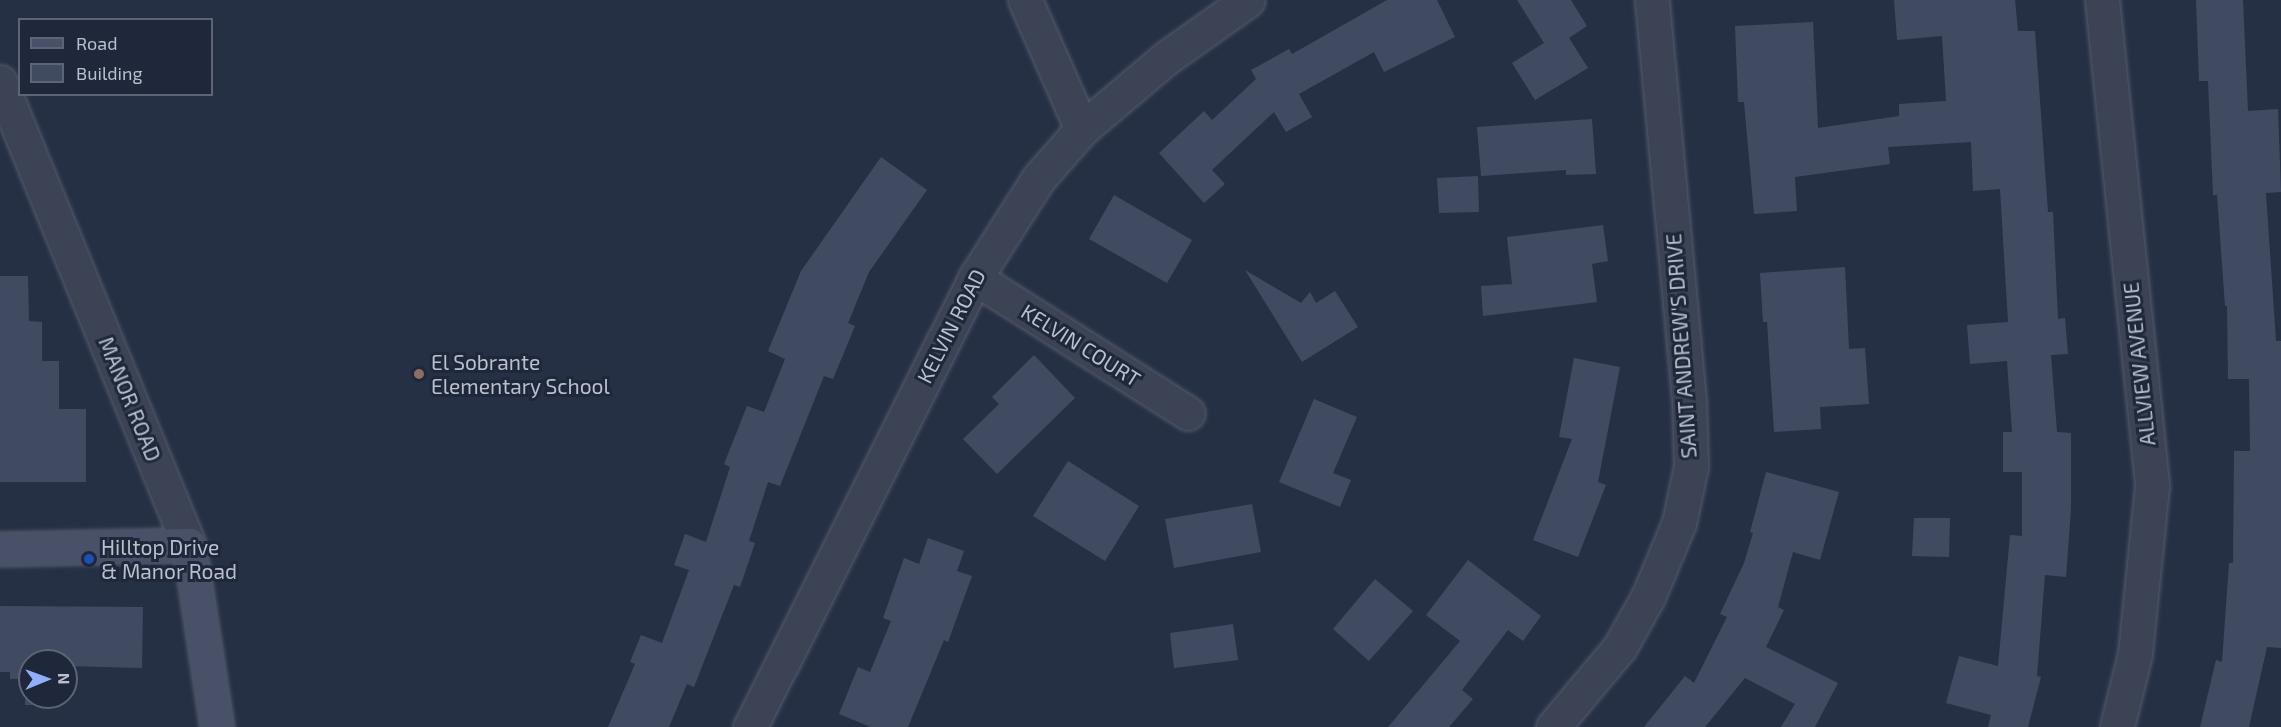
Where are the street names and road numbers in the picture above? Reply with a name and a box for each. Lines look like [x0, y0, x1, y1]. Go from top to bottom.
street label: SAINT ANDREW'S DRIVE [1661, 232, 1701, 460]
street label: KELVIN ROAD [911, 265, 991, 387]
street label: ALLVIEW AVENUE [2118, 281, 2160, 447]
street label: KELVIN COURT [1017, 298, 1145, 392]
street label: MANOR ROAD [94, 333, 166, 465]

